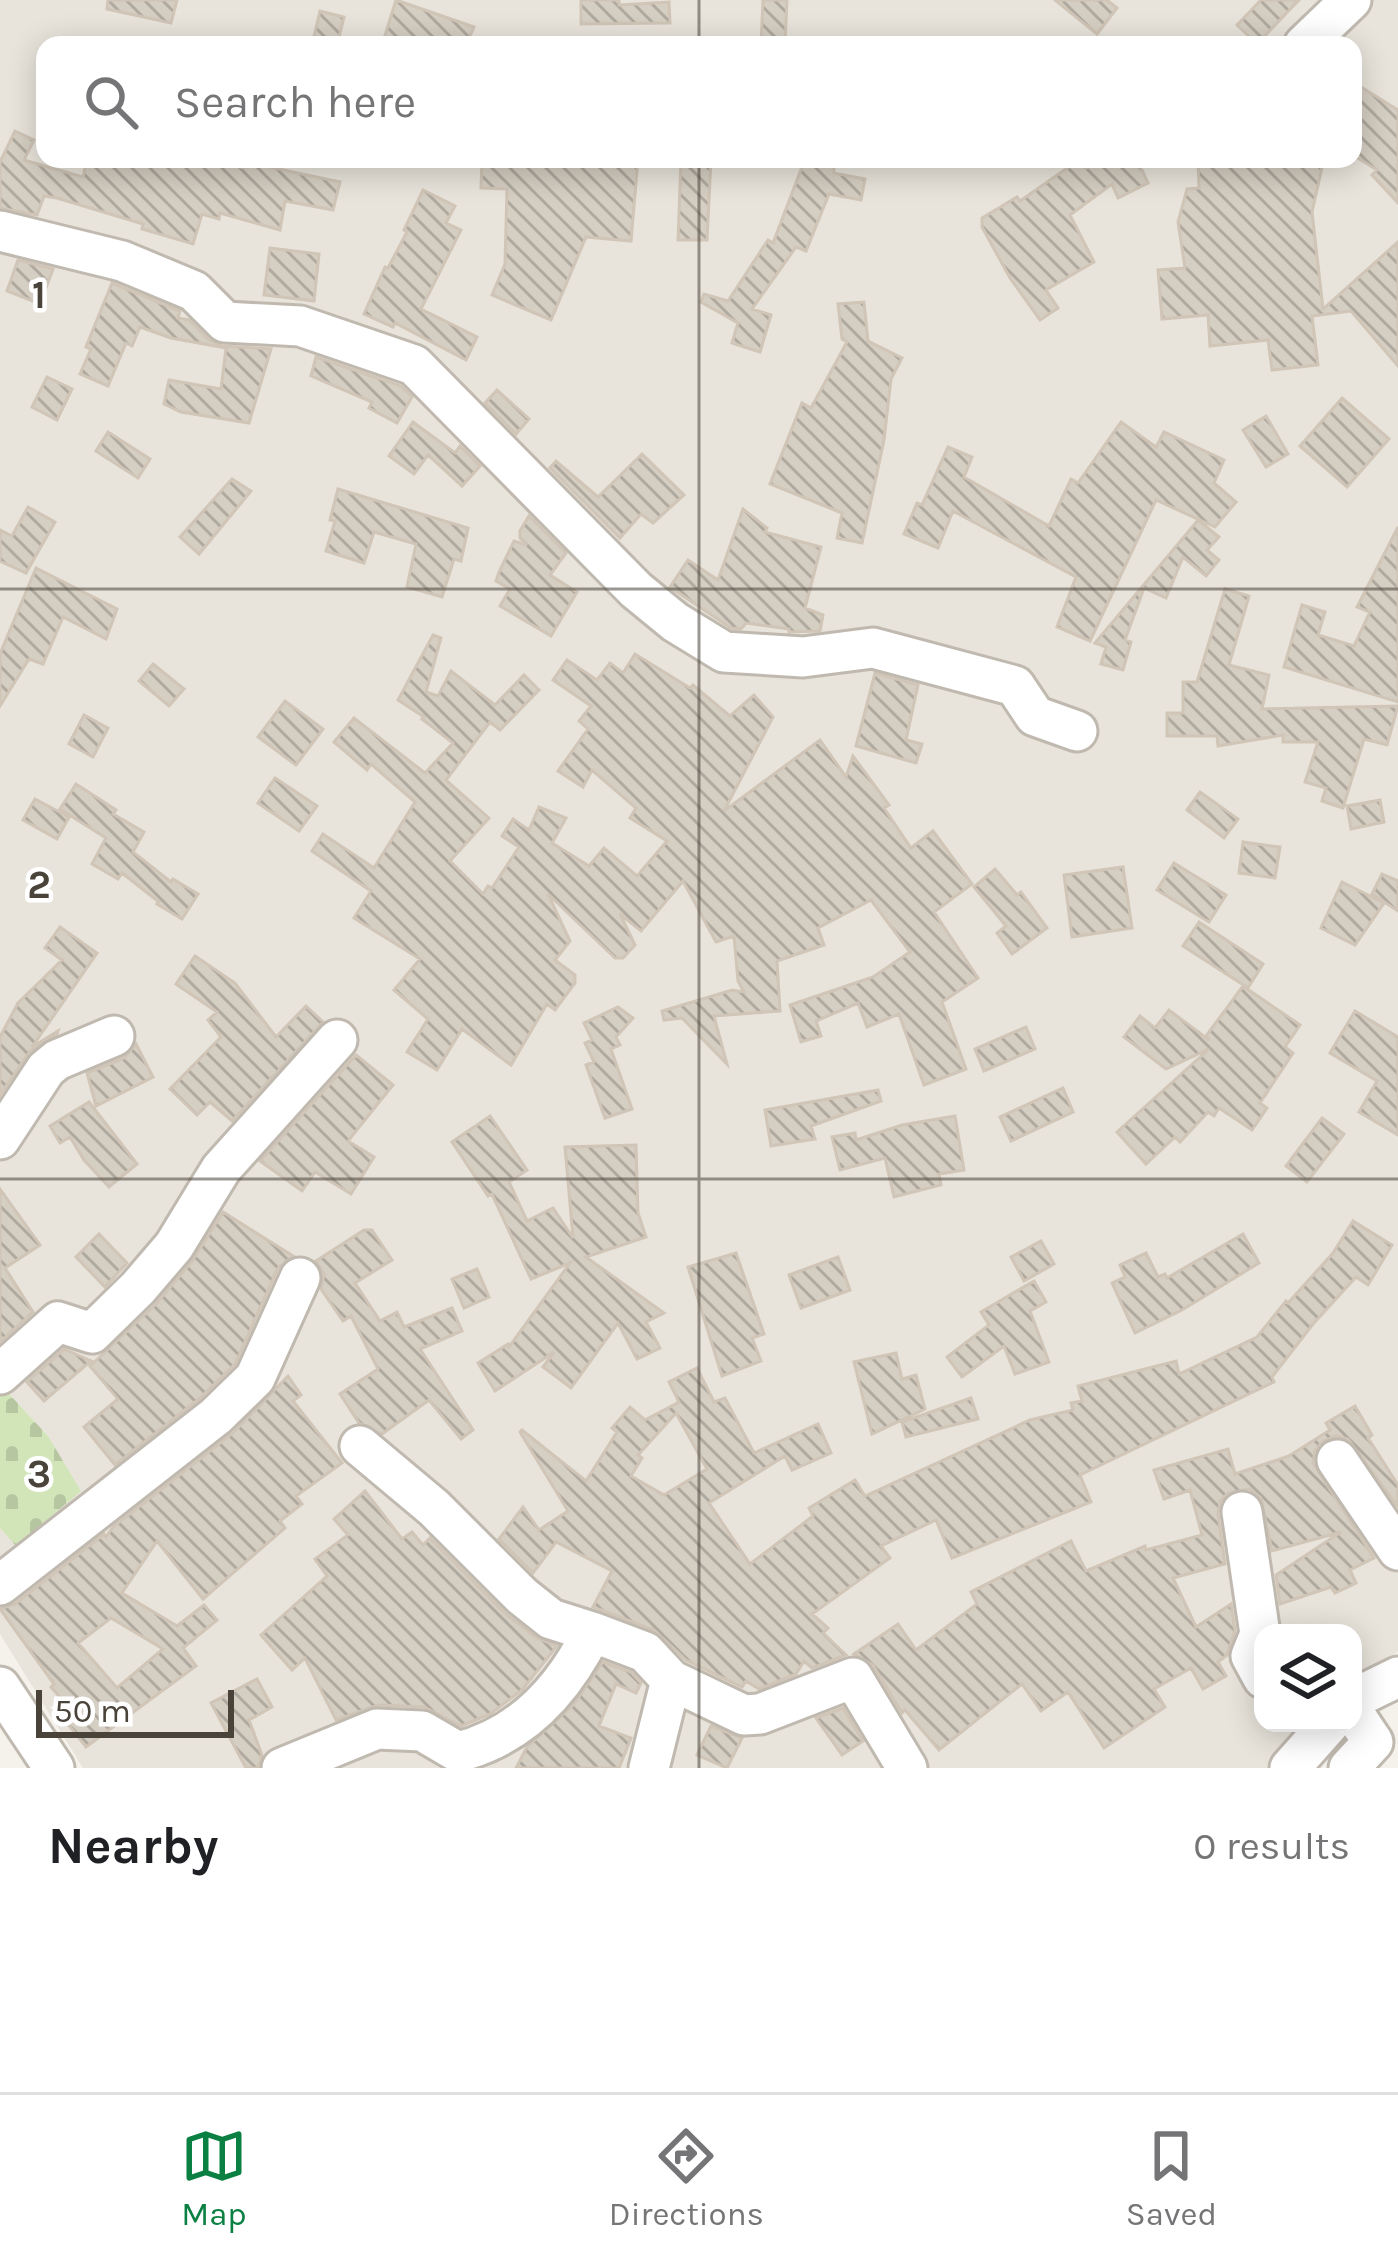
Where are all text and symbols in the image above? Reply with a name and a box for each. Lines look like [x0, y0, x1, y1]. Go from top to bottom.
search box [36, 36, 1362, 168]
icon: search [78, 69, 144, 135]
text: Search here [174, 76, 416, 128]
text: 1 [32, 272, 46, 318]
text: 2 [27, 862, 51, 908]
text: 3 [27, 1451, 51, 1497]
map controls [1254, 1624, 1362, 1732]
button: layers [1254, 1624, 1362, 1732]
scale bar [36, 1684, 234, 1737]
text: 50 m [54, 1692, 131, 1730]
text: Nearby [48, 1816, 218, 1876]
text: 0 results [1193, 1823, 1350, 1869]
tab: Map [181, 2123, 247, 2233]
tab: Directions [609, 2123, 764, 2233]
tab: Saved [1126, 2123, 1217, 2233]

